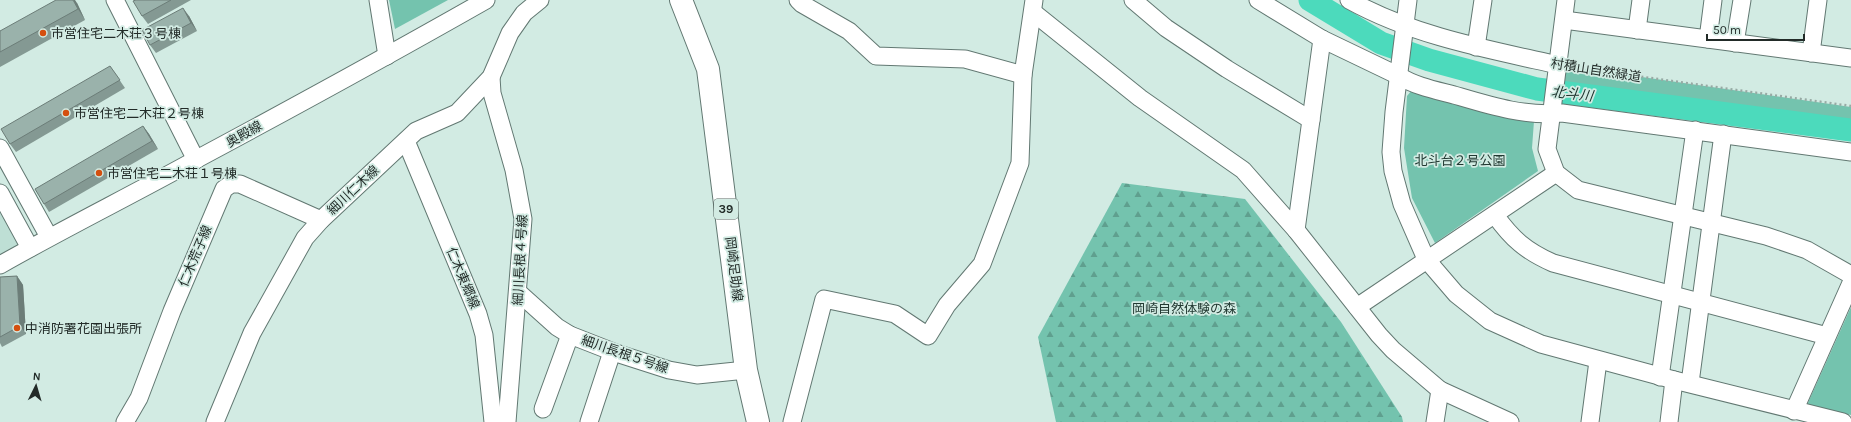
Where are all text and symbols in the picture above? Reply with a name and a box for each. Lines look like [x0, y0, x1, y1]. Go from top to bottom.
scale bar [1707, 16, 1804, 42]
text: 50 m [1713, 23, 1741, 37]
place label: 市営住宅二木荘３号棟 [51, 26, 181, 41]
marker: 市営住宅二木荘３号棟 [38, 28, 48, 38]
street label: 村積山自然緑道 [1550, 55, 1642, 85]
water label: 北斗川 [1550, 83, 1596, 105]
place label: 市営住宅二木荘２号棟 [74, 106, 204, 121]
marker: 市営住宅二木荘２号棟 [61, 108, 71, 118]
street label: 奥殿線 [223, 118, 265, 150]
park label: 北斗台２号公園 [1414, 153, 1506, 168]
street label: 細川仁木線 [324, 162, 382, 218]
place label: 市営住宅二木荘１号棟 [107, 166, 237, 181]
marker: 市営住宅二木荘１号棟 [94, 168, 104, 178]
road number: 39 [714, 199, 738, 219]
street label: 細川長根４号線 [510, 214, 530, 306]
street label: 仁木荒子線 [175, 223, 215, 289]
street label: 岡崎足助線 [723, 236, 745, 302]
street label: 仁木東郷線 [443, 245, 483, 311]
park label: 岡崎自然体験の森 [1132, 301, 1236, 316]
place label: 中消防署花園出張所 [25, 321, 142, 336]
marker: 中消防署花園出張所 [12, 323, 22, 333]
street label: 細川長根５号線 [580, 332, 670, 376]
north arrow [16, 366, 56, 406]
text: N [32, 370, 41, 383]

